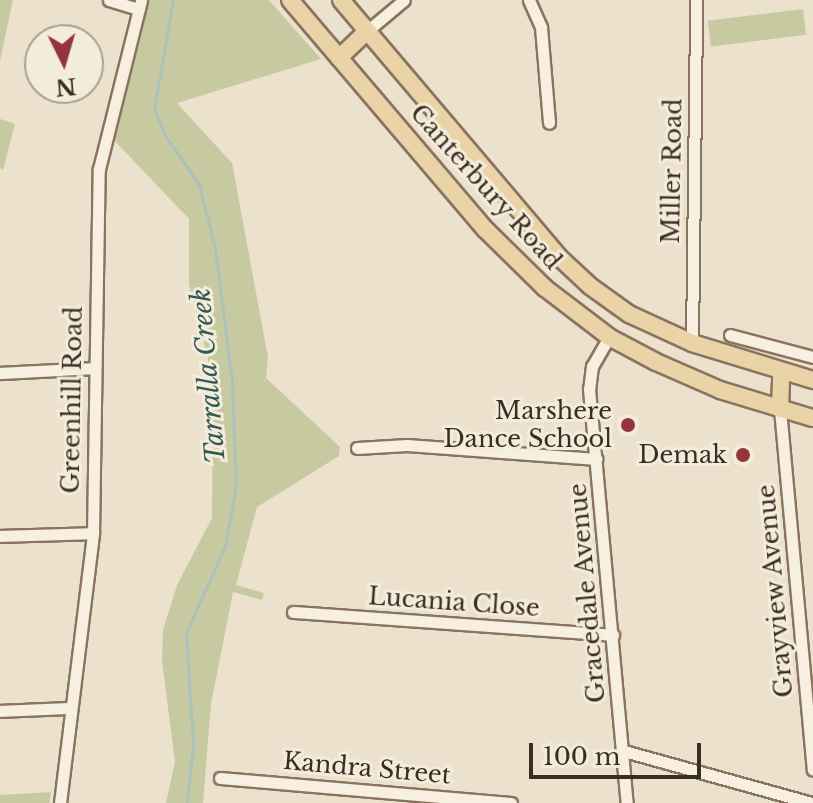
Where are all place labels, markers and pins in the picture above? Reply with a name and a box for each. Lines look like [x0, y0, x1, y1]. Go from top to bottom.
place label: Marshere Dance School [444, 397, 612, 453]
marker: Marshere Dance School [619, 416, 637, 434]
place label: Demak [638, 441, 727, 469]
marker: Demak [734, 446, 752, 464]

